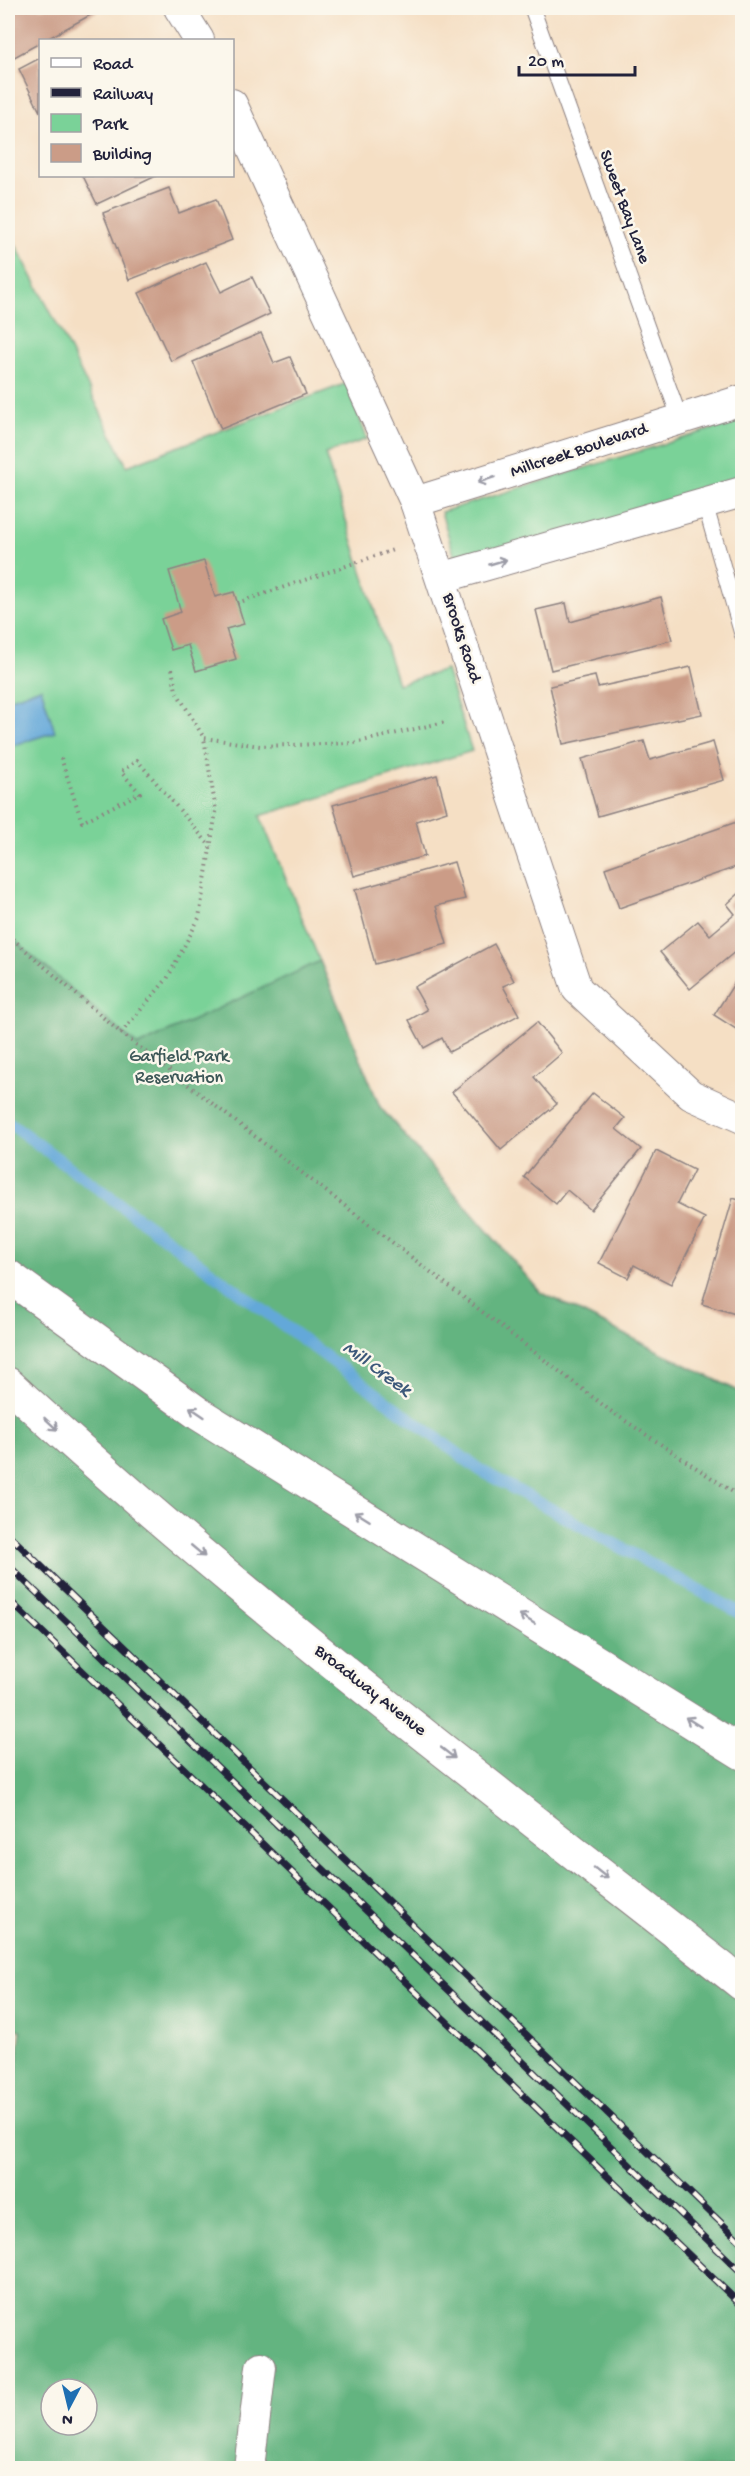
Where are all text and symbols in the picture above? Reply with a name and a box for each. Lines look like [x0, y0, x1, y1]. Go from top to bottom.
legend [39, 39, 234, 177]
scale bar [519, 39, 634, 77]
text: 20 m [528, 52, 564, 73]
text: Road [93, 55, 134, 76]
text: Railway [93, 85, 153, 106]
text: Park [92, 115, 129, 136]
text: Building [92, 145, 152, 166]
street label: Sweet Bay Lane [594, 147, 654, 267]
street label: Millcreek Boulevard [508, 419, 652, 483]
one-way arrow [477, 475, 496, 486]
one-way arrow [488, 556, 507, 567]
street label: Brooks Road [436, 590, 486, 687]
park label: Garfield Park Reservation [129, 1047, 231, 1089]
water label: Mill Creek [337, 1337, 416, 1404]
one-way arrow [189, 1406, 206, 1418]
one-way arrow [43, 1417, 58, 1431]
one-way arrow [354, 1509, 371, 1521]
one-way arrow [190, 1545, 206, 1558]
one-way arrow [519, 1613, 536, 1626]
street label: Broadway Avenue [309, 1640, 431, 1742]
one-way arrow [685, 1716, 702, 1728]
one-way arrow [440, 1746, 456, 1759]
one-way arrow [593, 1867, 609, 1880]
north arrow [39, 2377, 99, 2437]
text: N [61, 2408, 74, 2428]

